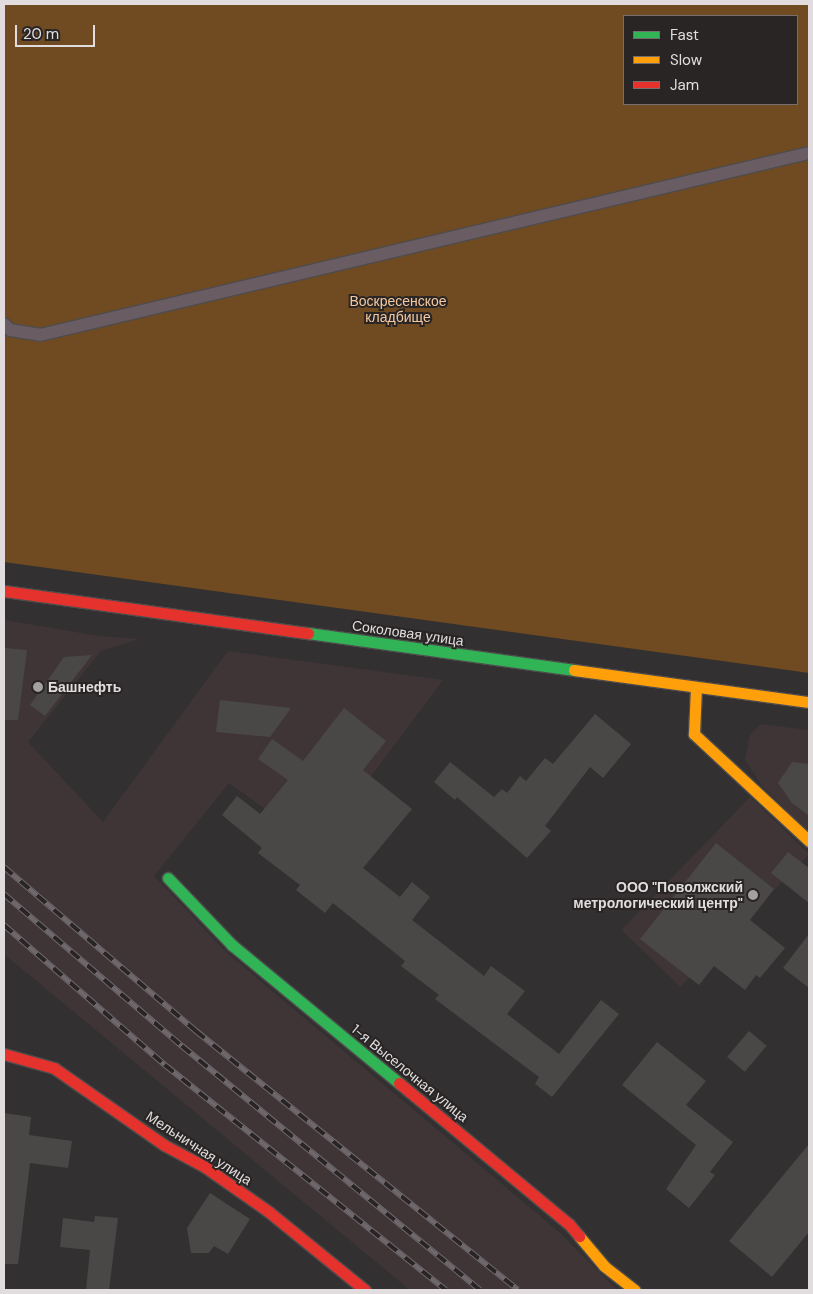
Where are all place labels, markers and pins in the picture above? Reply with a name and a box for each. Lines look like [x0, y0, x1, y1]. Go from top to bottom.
place label: Башнефть [48, 679, 121, 695]
marker: Башнефть [32, 681, 44, 693]
place label: ООО "Поволжский метрологический центр" [573, 879, 743, 912]
marker: ООО "Поволжский метрологический центр" [747, 889, 759, 901]

